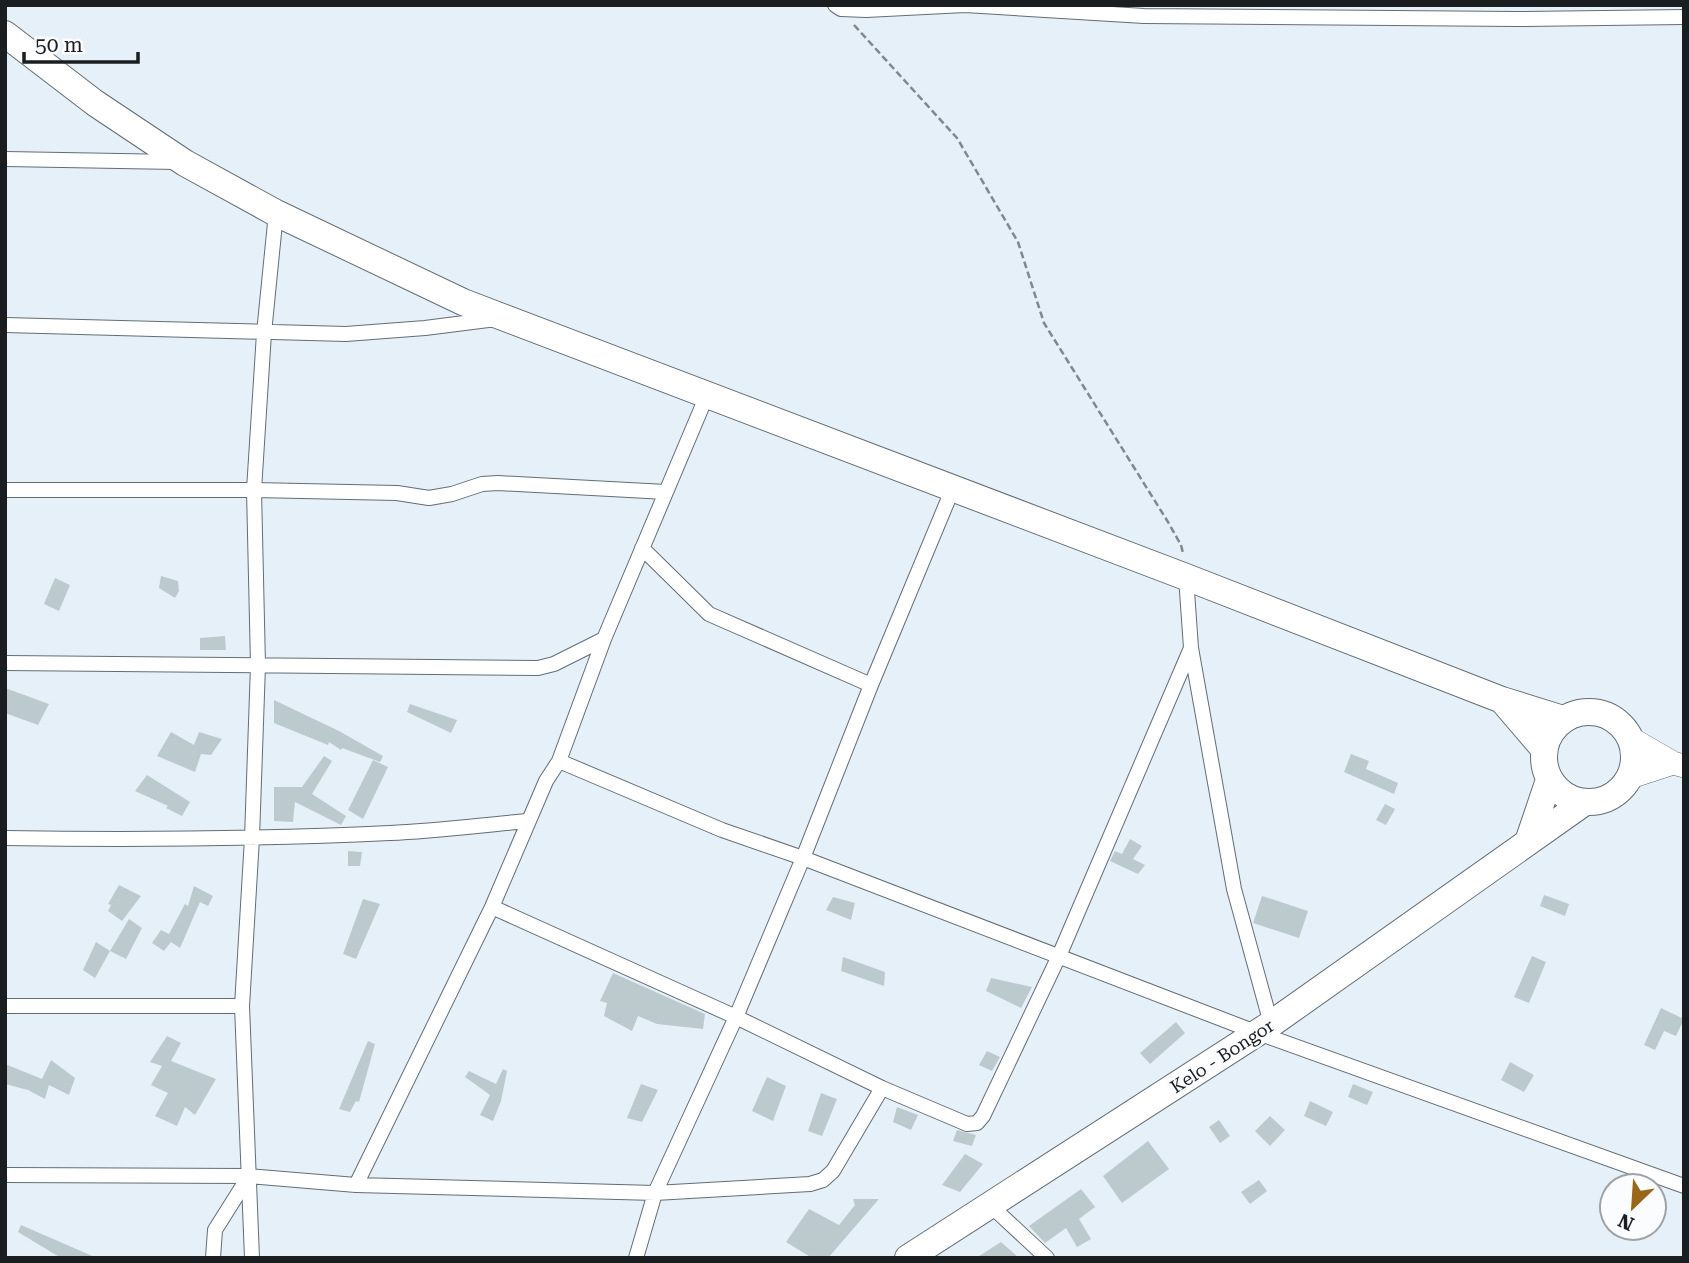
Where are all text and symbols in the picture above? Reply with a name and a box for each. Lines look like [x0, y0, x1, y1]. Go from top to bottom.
scale bar [24, 21, 138, 65]
text: 50 m [35, 33, 83, 57]
street label: Kelo - Bongor [1166, 1015, 1278, 1097]
north arrow [1598, 1172, 1668, 1242]
text: N [1614, 1208, 1638, 1235]

